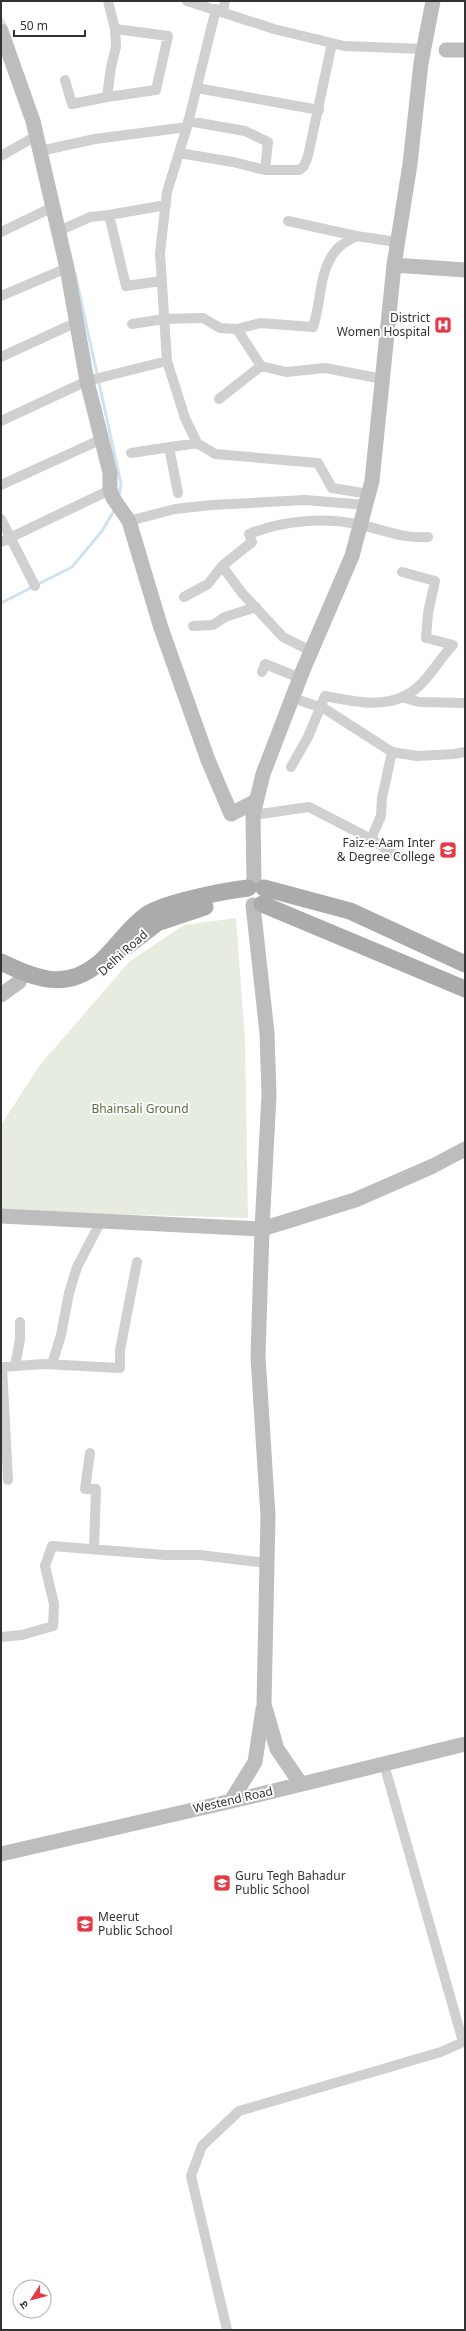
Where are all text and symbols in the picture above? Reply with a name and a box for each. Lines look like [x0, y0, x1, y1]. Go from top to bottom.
scale bar [14, 12, 85, 38]
text: 50 m [20, 17, 48, 34]
place label: District Women Hospital [337, 309, 431, 340]
hospital icon: District Women Hospital [433, 315, 453, 335]
place label: Faiz-e-Aam Inter & Degree College [337, 834, 435, 865]
school or university icon: Faiz-e-Aam Inter & Degree College [438, 840, 458, 860]
street label: Delhi Road [94, 926, 151, 979]
park label: Bhainsali Ground [91, 1100, 189, 1117]
street label: Westend Road [191, 1782, 274, 1817]
place label: Guru Tegh Bahadur Public School [235, 1867, 346, 1898]
school or university icon: Guru Tegh Bahadur Public School [212, 1873, 232, 1893]
place label: Meerut Public School [98, 1908, 173, 1939]
school or university icon: Meerut Public School [75, 1914, 95, 1934]
north arrow [12, 2279, 52, 2319]
text: उ [15, 2298, 31, 2312]

